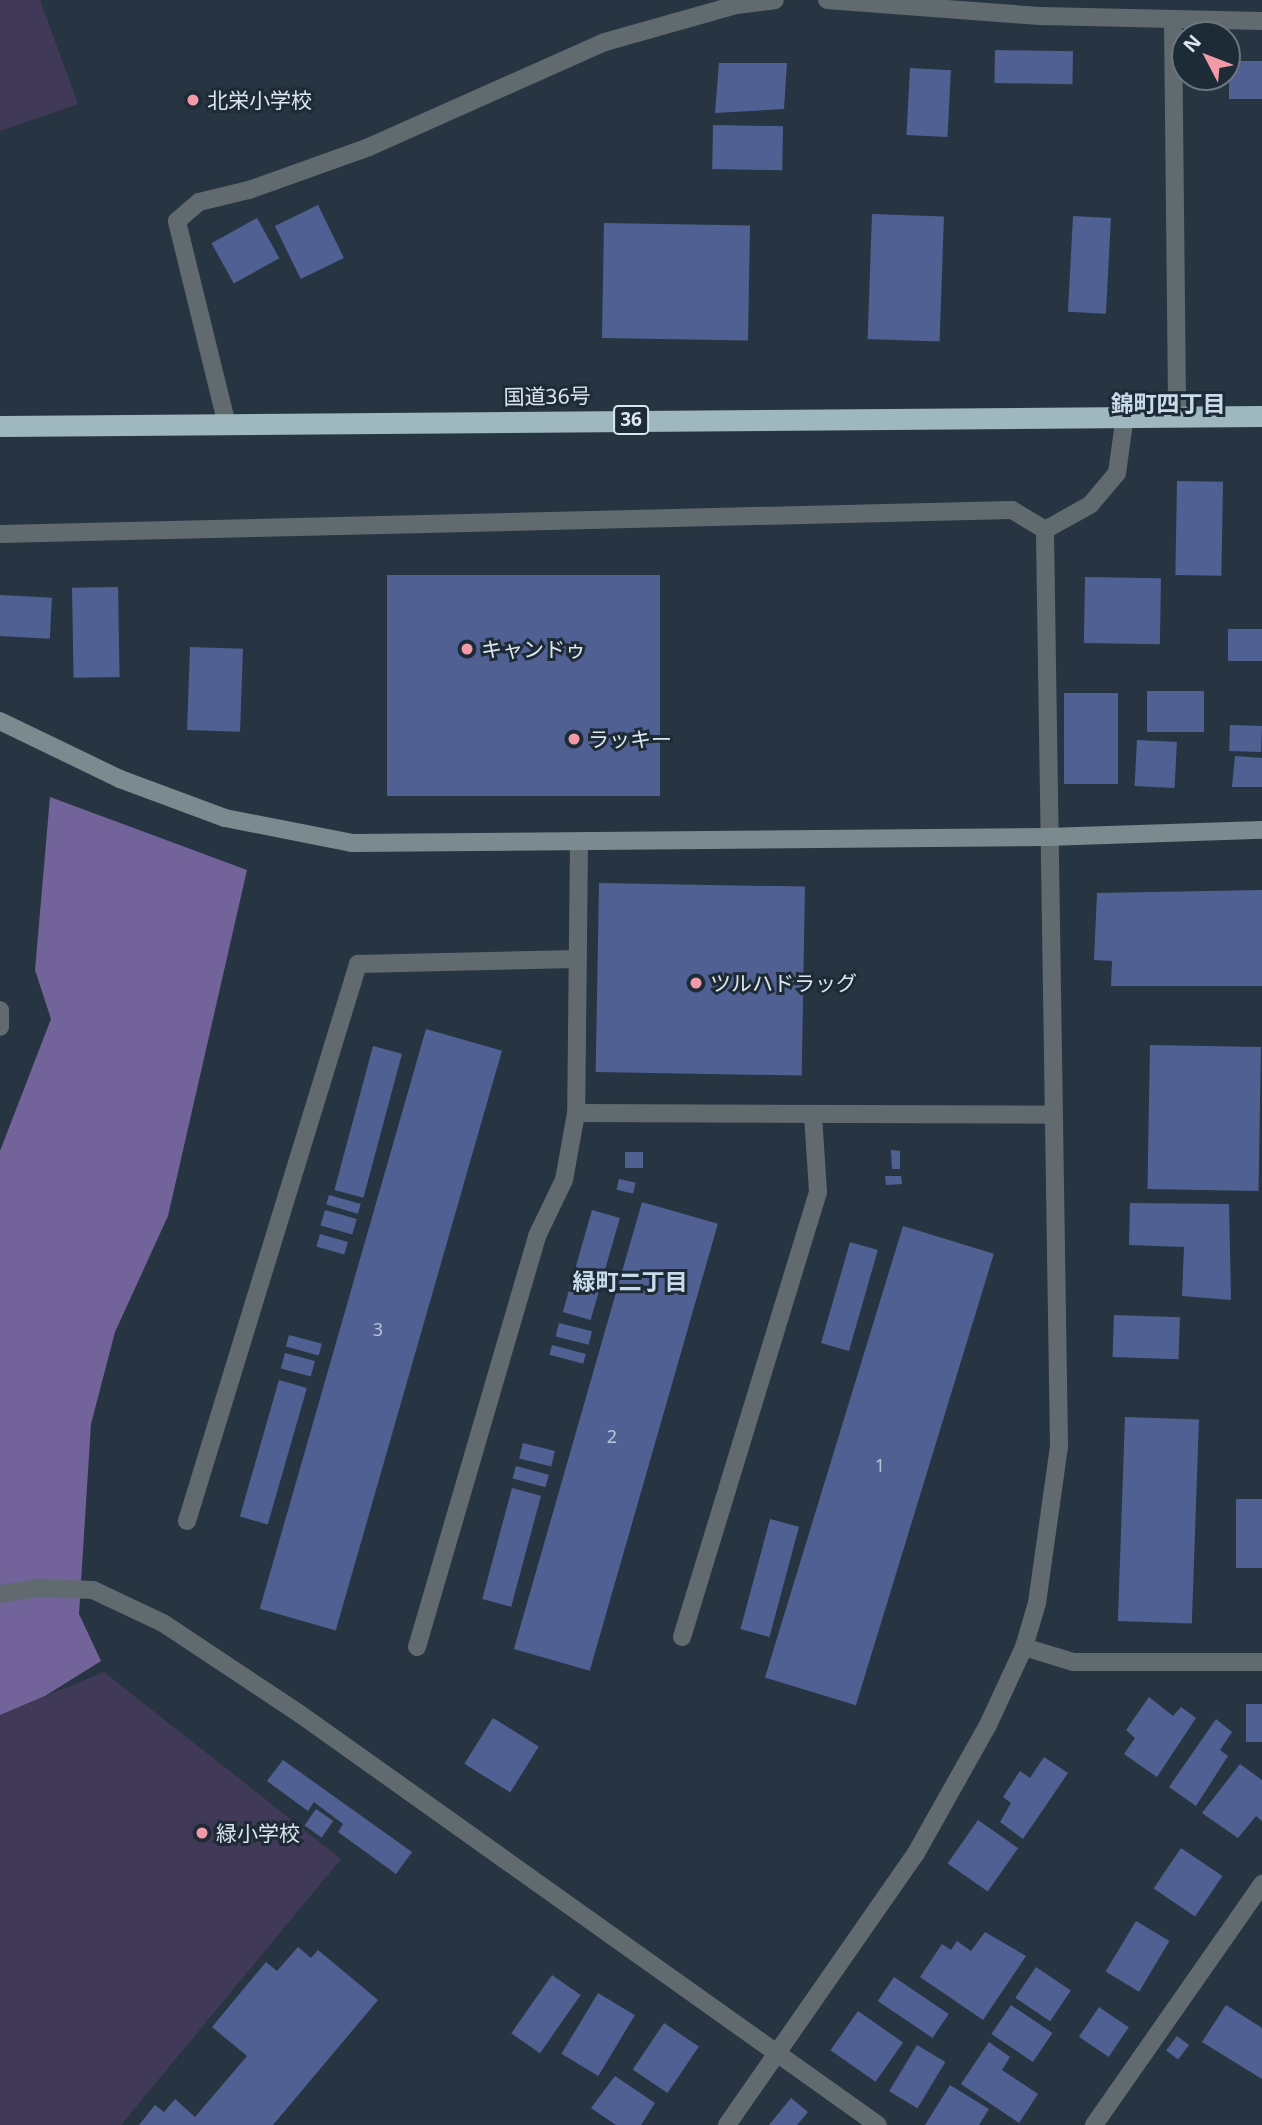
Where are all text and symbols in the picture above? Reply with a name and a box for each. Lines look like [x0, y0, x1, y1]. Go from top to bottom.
north arrow [1171, 21, 1241, 91]
text: N [1177, 29, 1207, 58]
place label: 北栄小学校 [207, 87, 312, 113]
marker: 北栄小学校 [185, 92, 201, 108]
street label: 国道36号 [503, 383, 591, 409]
district label: 錦町四丁目 [1111, 389, 1225, 417]
road number: 36 [612, 404, 650, 436]
place label: キャンドゥ [481, 636, 586, 662]
marker: キャンドゥ [459, 641, 475, 657]
place label: ラッキー [588, 726, 672, 752]
marker: ラッキー [566, 731, 582, 747]
place label: ツルハドラッグ [710, 970, 857, 996]
marker: ツルハドラッグ [688, 975, 704, 991]
district label: 緑町二丁目 [573, 1267, 687, 1295]
house number: 3 [373, 1318, 383, 1340]
house number: 2 [607, 1425, 617, 1447]
house number: 1 [875, 1454, 885, 1476]
place label: 緑小学校 [216, 1820, 300, 1846]
marker: 緑小学校 [194, 1825, 210, 1841]

